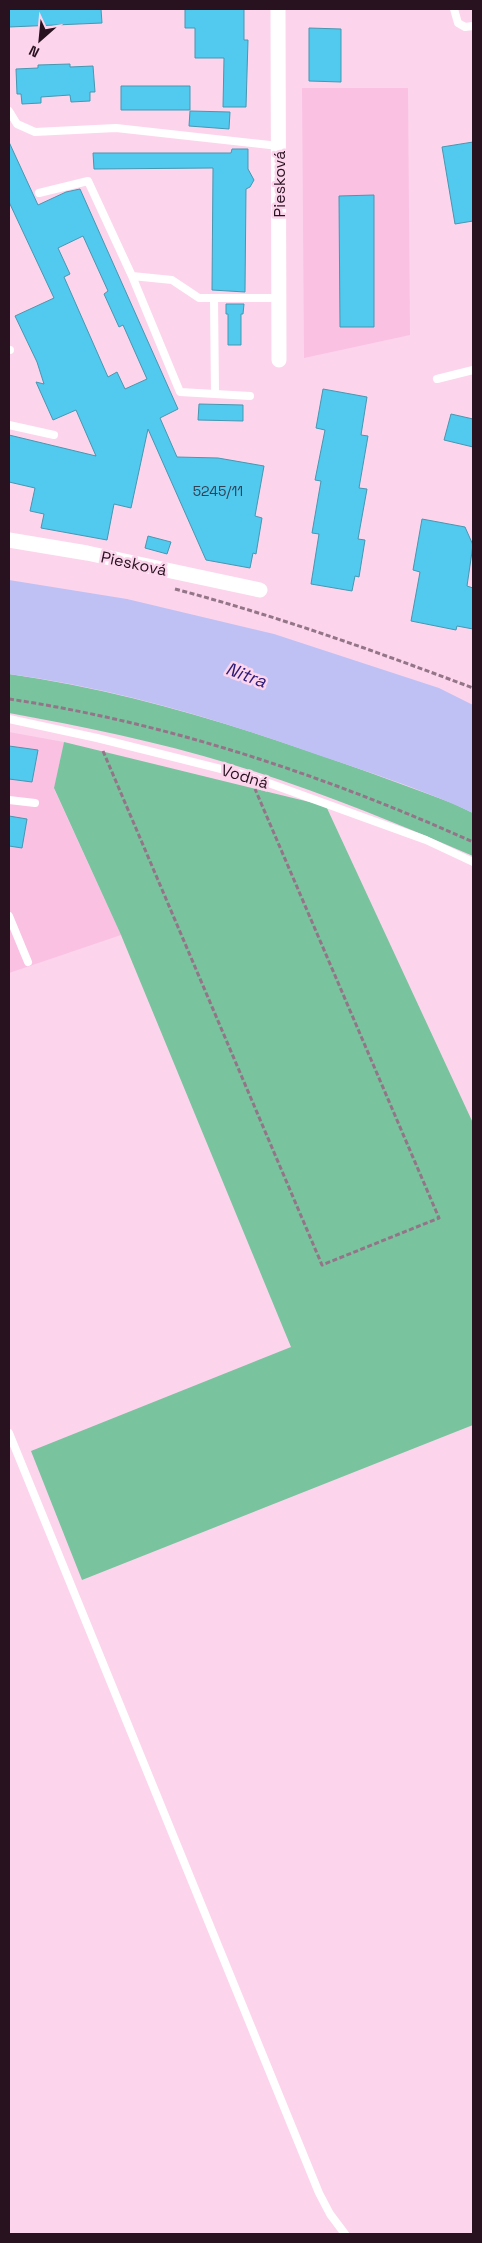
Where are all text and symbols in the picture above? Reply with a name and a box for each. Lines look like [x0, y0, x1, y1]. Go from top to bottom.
north arrow [15, 15, 65, 65]
text: N [26, 41, 42, 62]
street label: Piesková [269, 151, 290, 217]
house number: 5245/11 [193, 482, 243, 500]
street label: Piesková [99, 546, 169, 581]
water label: Nitra [223, 657, 270, 693]
street label: Vodná [219, 759, 271, 794]

